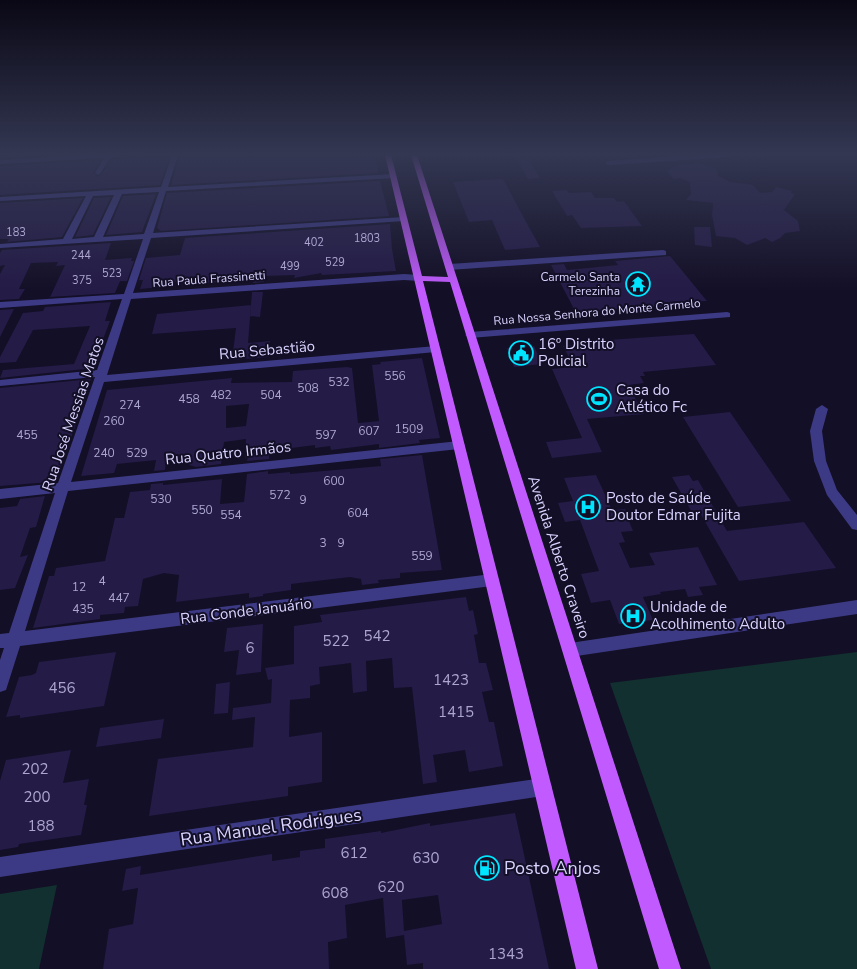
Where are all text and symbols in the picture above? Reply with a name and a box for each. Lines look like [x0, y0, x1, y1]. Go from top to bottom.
house number: 183 [6, 225, 26, 240]
house number: 1803 [354, 231, 380, 246]
house number: 402 [304, 235, 324, 250]
house number: 244 [71, 248, 91, 263]
house number: 529 [325, 255, 345, 270]
house number: 499 [280, 259, 300, 274]
house number: 523 [102, 266, 122, 281]
street label: Rua Paula Frassinetti [152, 267, 266, 291]
place label: Carmelo Santa Terezinha [540, 269, 620, 299]
temple icon: Carmelo Santa Terezinha [625, 271, 651, 297]
house number: 375 [72, 273, 92, 288]
street label: Rua Nossa Senhora do Monte Carmelo [493, 295, 702, 329]
street label: Rua José Messias Matos [37, 334, 109, 494]
place label: 16º Distrito Policial [538, 334, 614, 371]
street label: Rua Sebastião [218, 336, 316, 364]
public building icon: 16º Distrito Policial [508, 340, 534, 366]
house number: 556 [384, 368, 406, 384]
house number: 532 [328, 374, 350, 390]
house number: 508 [297, 380, 319, 396]
place label: Casa do Atlético Fc [616, 380, 687, 417]
sports icon: Casa do Atlético Fc [586, 386, 612, 412]
house number: 482 [210, 387, 232, 403]
house number: 504 [260, 387, 282, 403]
house number: 458 [178, 391, 200, 407]
house number: 274 [119, 397, 141, 413]
house number: 260 [103, 413, 125, 429]
house number: 1509 [395, 421, 423, 437]
house number: 607 [358, 423, 380, 439]
house number: 455 [16, 427, 38, 443]
house number: 597 [315, 427, 337, 443]
street label: Rua Quatro Irmãos [164, 436, 292, 470]
house number: 240 [93, 445, 115, 461]
house number: 529 [126, 445, 148, 461]
house number: 600 [323, 473, 345, 489]
street label: Avenida Alberto Craveiro [523, 473, 595, 641]
house number: 572 [269, 487, 291, 503]
place label: Posto de Saúde Doutor Edmar Fujita [606, 488, 741, 525]
house number: 530 [150, 491, 172, 507]
house number: 9 [299, 492, 307, 508]
hospital icon: Posto de Saúde Doutor Edmar Fujita [575, 494, 601, 520]
house number: 550 [191, 502, 213, 518]
house number: 604 [347, 505, 369, 521]
house number: 554 [220, 507, 242, 523]
house number: 3 [319, 535, 327, 551]
house number: 9 [337, 535, 345, 551]
house number: 559 [411, 548, 433, 564]
house number: 4 [98, 573, 106, 589]
house number: 12 [72, 579, 86, 595]
house number: 447 [108, 590, 130, 606]
street label: Rua Conde Januário [179, 593, 313, 629]
place label: Unidade de Acolhimento Adulto [650, 597, 785, 634]
house number: 435 [72, 601, 94, 617]
hospital icon: Unidade de Acolhimento Adulto [620, 603, 646, 629]
house number: 542 [363, 626, 391, 646]
house number: 522 [322, 631, 350, 651]
house number: 6 [245, 638, 255, 658]
house number: 1423 [433, 670, 469, 690]
house number: 456 [48, 678, 76, 698]
house number: 1415 [438, 702, 474, 722]
house number: 202 [21, 759, 49, 779]
house number: 200 [23, 787, 51, 807]
street label: Rua Manuel Rodrigues [179, 802, 363, 852]
house number: 188 [27, 816, 55, 836]
house number: 612 [340, 843, 368, 863]
house number: 630 [412, 848, 440, 868]
fuel station icon: Posto Anjos [474, 855, 500, 881]
place label: Posto Anjos [504, 856, 601, 880]
house number: 620 [377, 877, 405, 897]
house number: 608 [321, 883, 349, 903]
house number: 1343 [488, 944, 524, 964]

